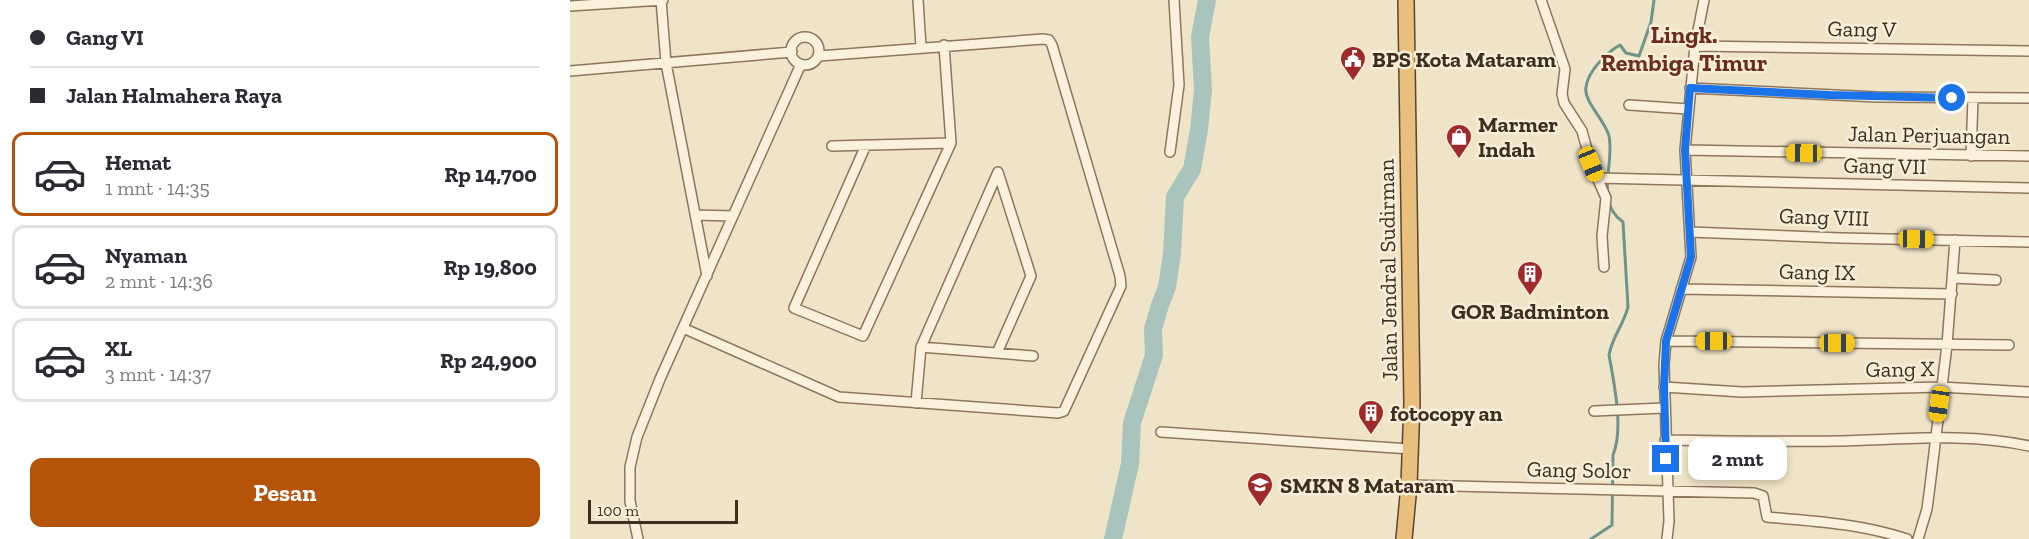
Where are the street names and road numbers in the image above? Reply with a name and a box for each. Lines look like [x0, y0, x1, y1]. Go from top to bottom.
street label: Gang V [1827, 15, 1897, 43]
street label: Jalan Perjuangan [1848, 120, 2011, 150]
street label: Gang VII [1843, 152, 1927, 180]
street label: Jalan Jendral Sudirman [1373, 158, 1403, 382]
street label: Gang VIII [1778, 202, 1870, 232]
street label: Gang IX [1779, 258, 1856, 286]
street label: Gang X [1865, 355, 1935, 383]
street label: Gang Solor [1526, 456, 1632, 484]

